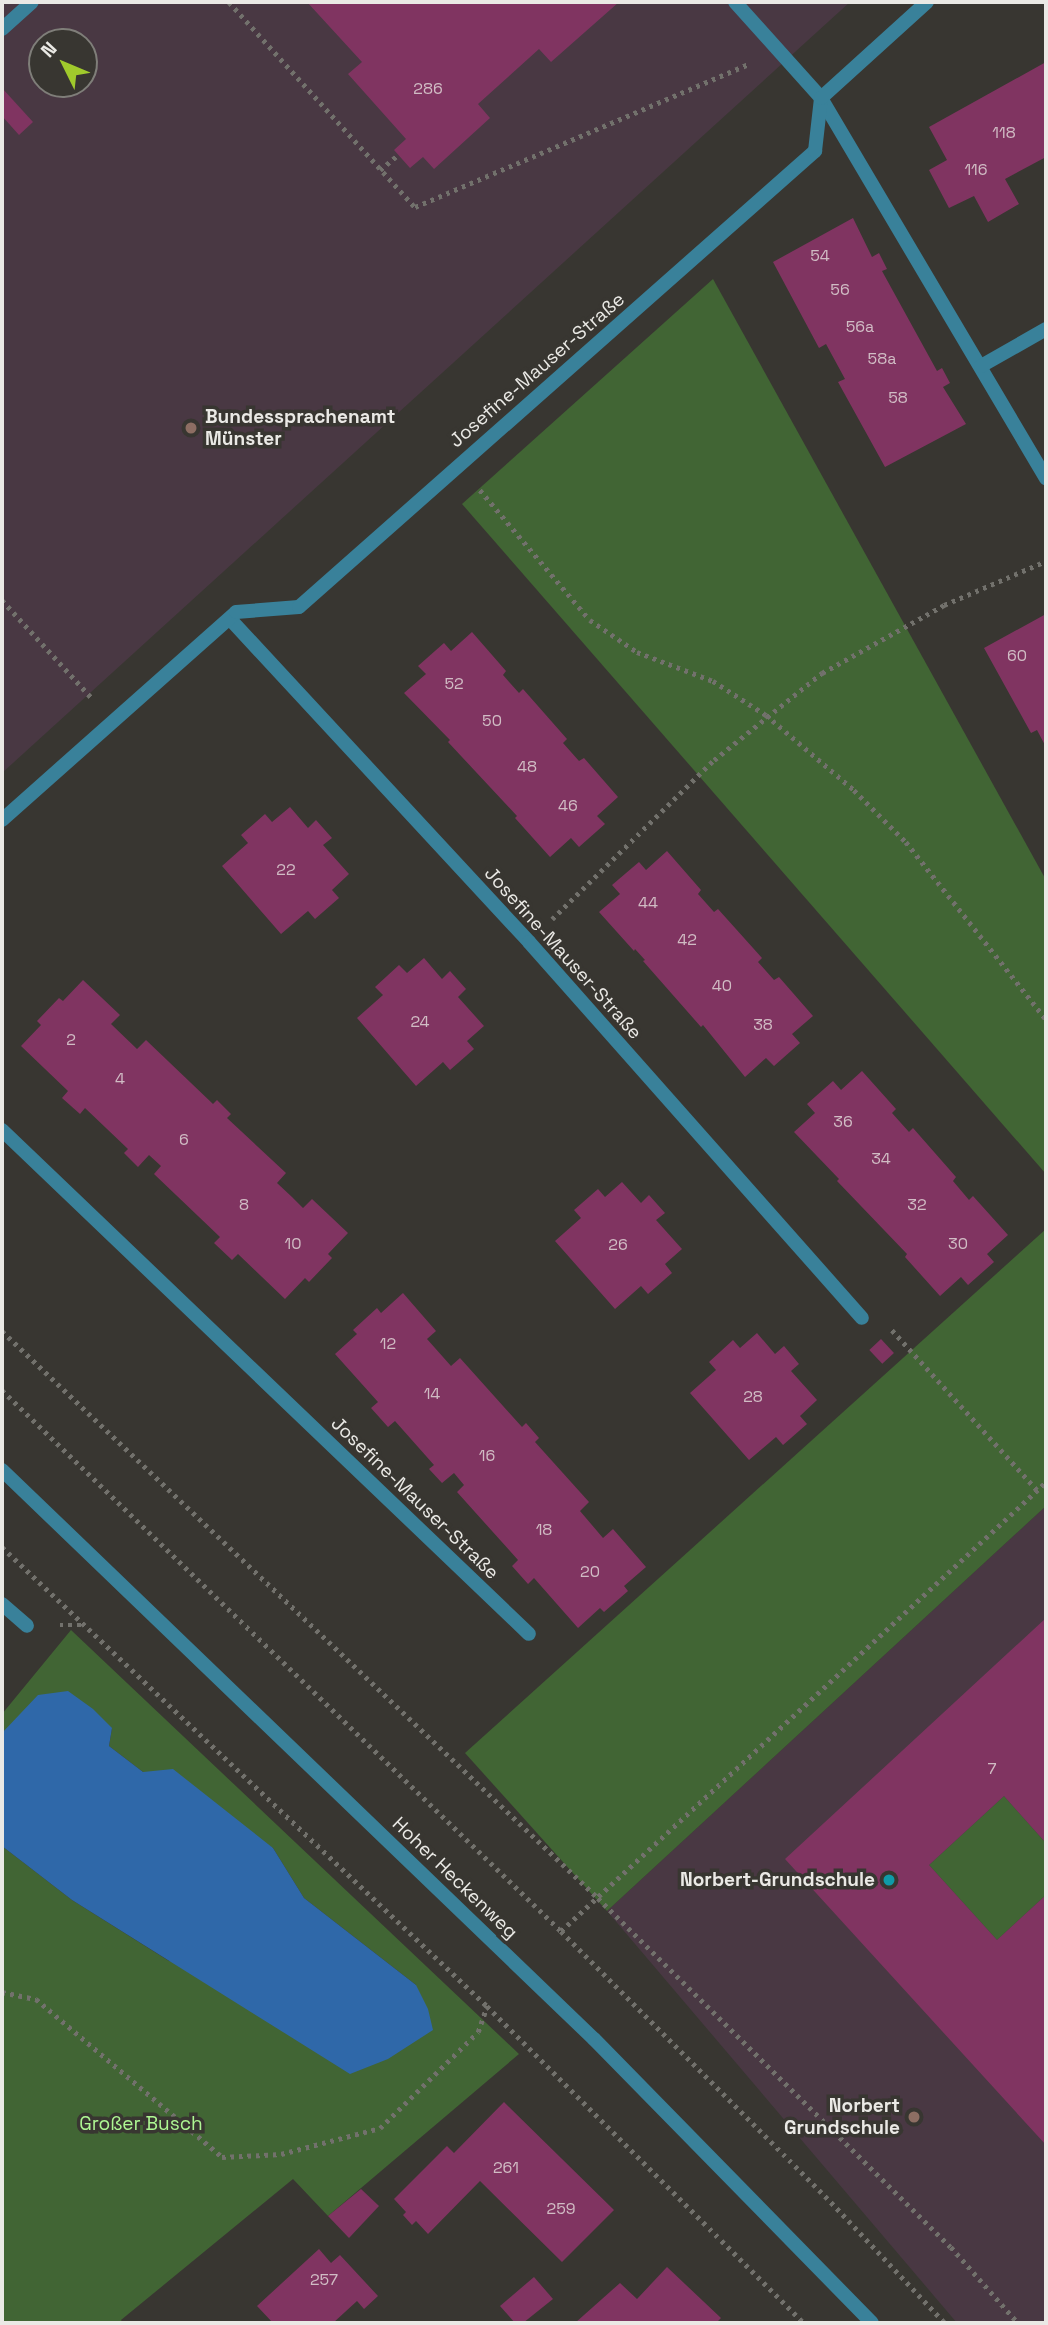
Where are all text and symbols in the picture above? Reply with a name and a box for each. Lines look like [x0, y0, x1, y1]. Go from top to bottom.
north arrow [28, 28, 98, 98]
text: N [35, 37, 62, 63]
house number: 286 [413, 79, 443, 99]
house number: 118 [992, 123, 1016, 143]
house number: 116 [964, 160, 988, 180]
house number: 54 [810, 246, 830, 266]
house number: 56 [830, 280, 850, 300]
street label: Josefine-Mauser-Straße [445, 288, 629, 452]
house number: 56a [846, 317, 874, 337]
house number: 58a [868, 349, 896, 369]
house number: 58 [888, 388, 908, 408]
place label: Bundessprachenamt Münster [205, 406, 395, 450]
marker: Bundessprachenamt Münster [183, 420, 199, 436]
house number: 60 [1007, 646, 1027, 666]
house number: 52 [444, 674, 464, 694]
house number: 50 [482, 711, 502, 731]
house number: 48 [517, 757, 537, 777]
house number: 46 [558, 796, 578, 816]
house number: 22 [276, 860, 296, 880]
street label: Josefine-Mauser-Straße [479, 862, 647, 1044]
house number: 44 [638, 893, 658, 913]
house number: 42 [677, 930, 697, 950]
house number: 40 [712, 976, 732, 996]
house number: 24 [410, 1012, 430, 1032]
house number: 38 [753, 1015, 773, 1035]
house number: 2 [66, 1030, 76, 1050]
house number: 4 [115, 1069, 125, 1089]
house number: 36 [833, 1112, 853, 1132]
house number: 6 [179, 1130, 189, 1150]
house number: 34 [871, 1149, 891, 1169]
house number: 8 [239, 1195, 249, 1215]
house number: 32 [907, 1195, 927, 1215]
house number: 10 [285, 1234, 301, 1254]
house number: 30 [948, 1234, 968, 1254]
house number: 26 [608, 1235, 628, 1255]
house number: 12 [380, 1334, 396, 1354]
house number: 14 [424, 1384, 440, 1404]
house number: 28 [743, 1387, 763, 1407]
street label: Josefine-Mauser-Straße [326, 1412, 504, 1584]
house number: 16 [479, 1446, 495, 1466]
house number: 18 [536, 1520, 552, 1540]
house number: 20 [580, 1562, 600, 1582]
house number: 7 [987, 1759, 997, 1779]
street label: Hoher Heckenweg [388, 1812, 522, 1944]
place label: Norbert-Grundschule [680, 1869, 875, 1891]
marker: Norbert-Grundschule [881, 1872, 897, 1888]
place label: Norbert Grundschule [784, 2095, 900, 2139]
marker: Norbert Grundschule [906, 2109, 922, 2125]
park label: Großer Busch [79, 2113, 203, 2135]
house number: 261 [493, 2158, 519, 2178]
house number: 259 [546, 2199, 576, 2219]
house number: 257 [310, 2270, 338, 2290]

